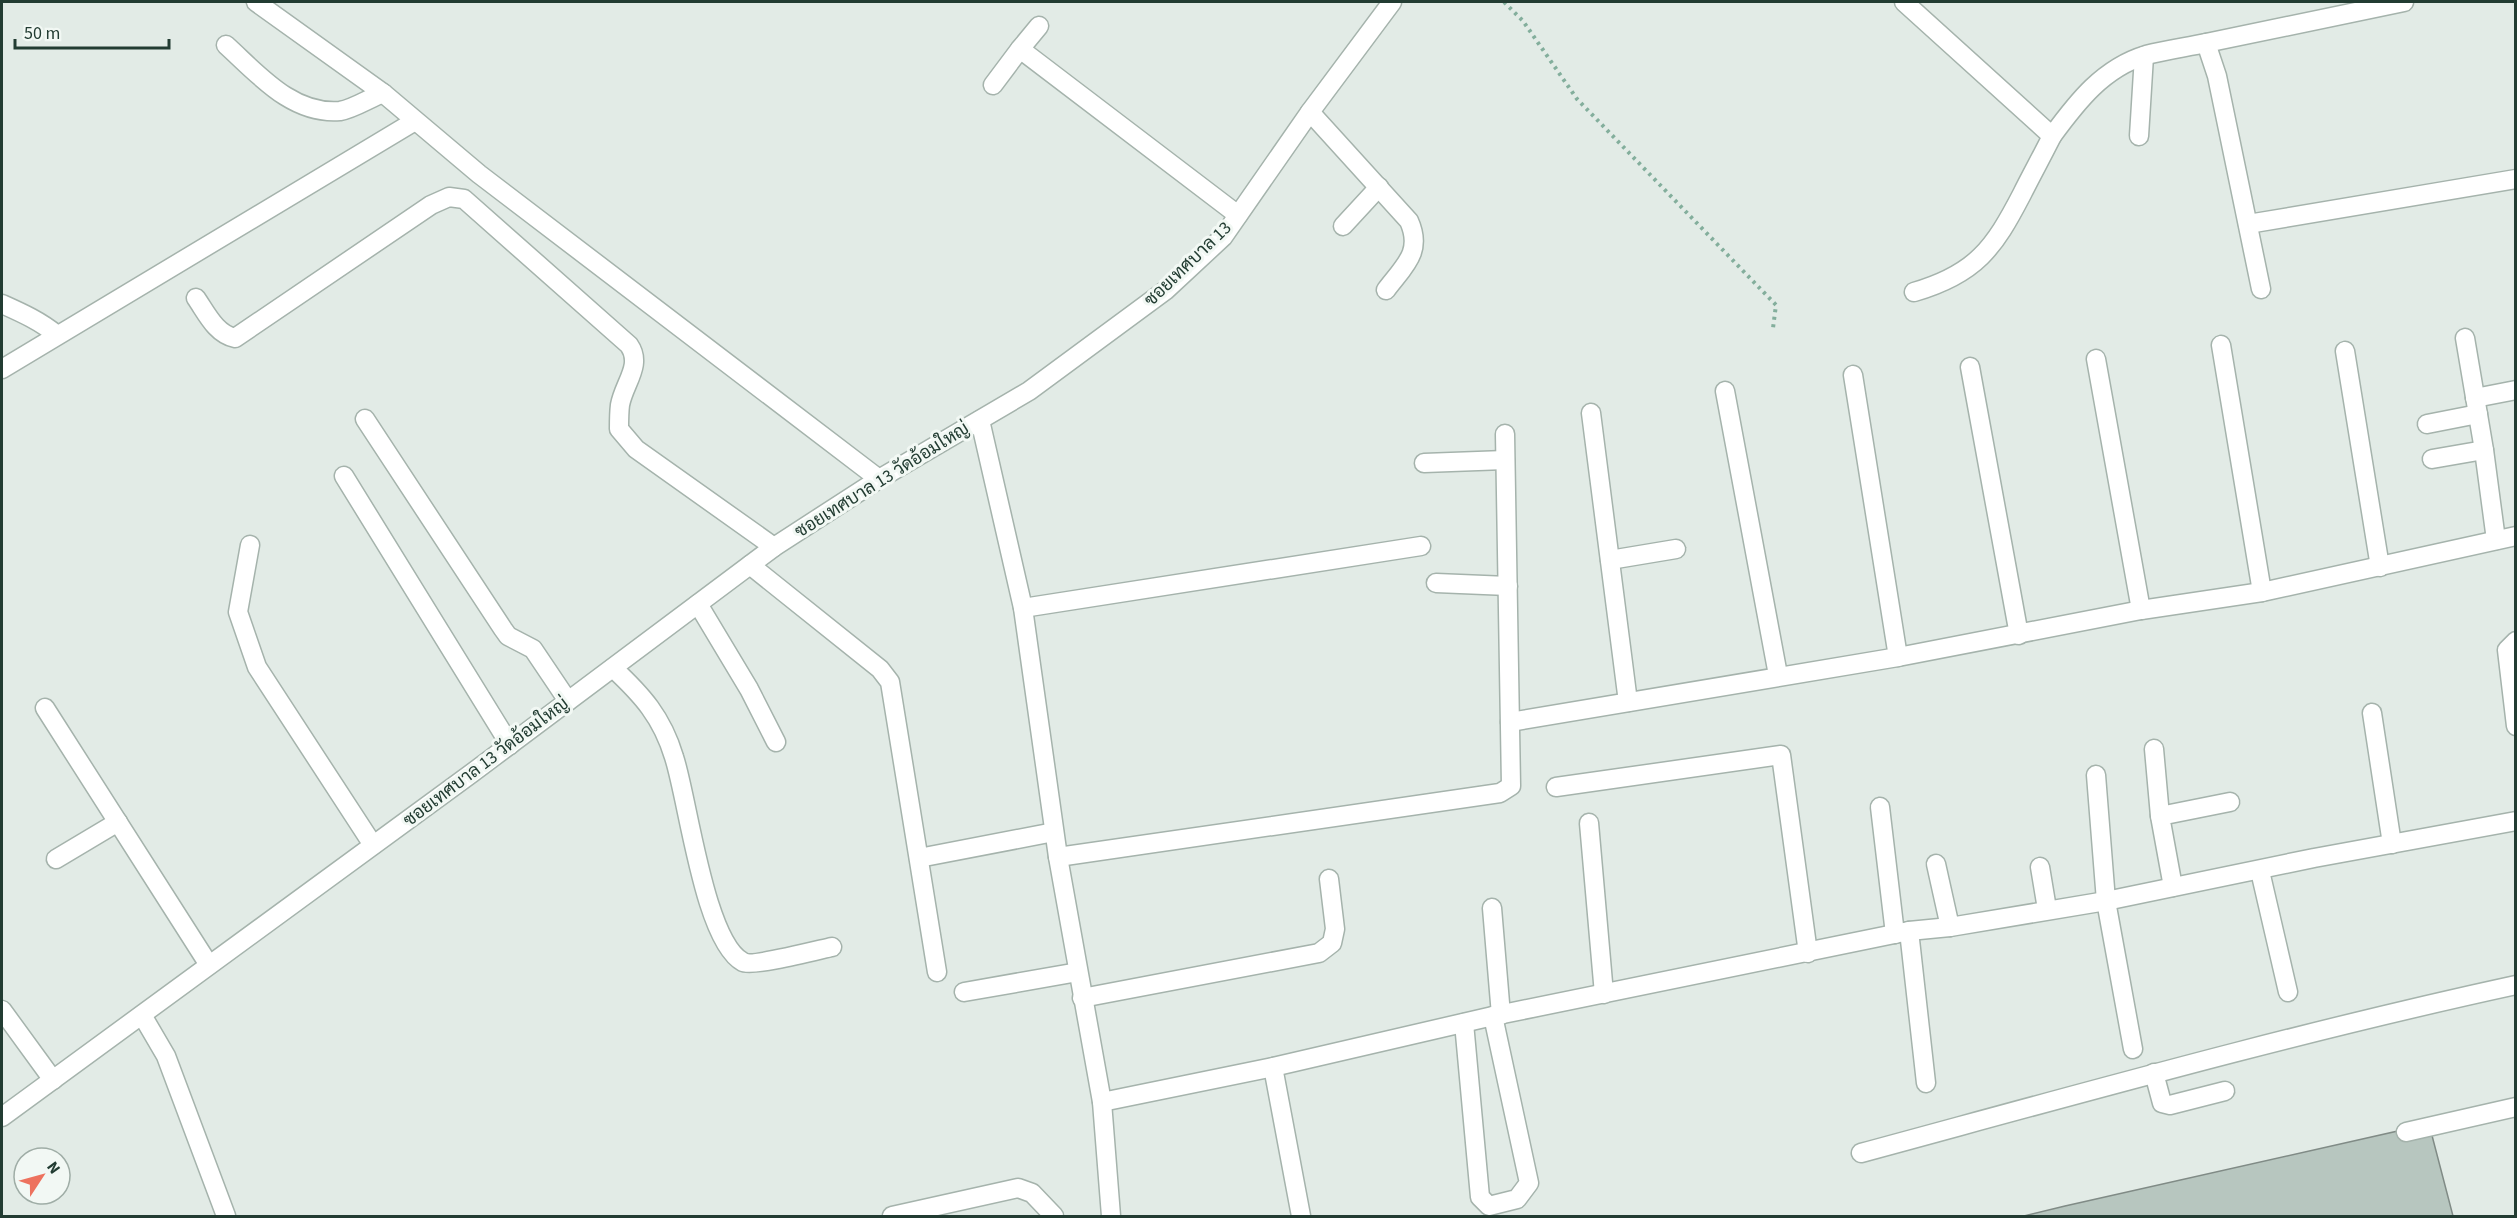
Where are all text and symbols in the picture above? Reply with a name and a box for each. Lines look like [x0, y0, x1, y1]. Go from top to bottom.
scale bar [15, 12, 170, 50]
text: 50 m [24, 21, 60, 46]
street label: ซอยเทศบาล 13 [1139, 216, 1237, 312]
street label: ซอยเทศบาล 13 วัดอ้อมใหญ่ [789, 415, 974, 544]
street label: ซอยเทศบาล 13 วัดอ้อมใหญ่ [397, 691, 574, 833]
north arrow [12, 1146, 72, 1206]
text: N [41, 1157, 65, 1179]

